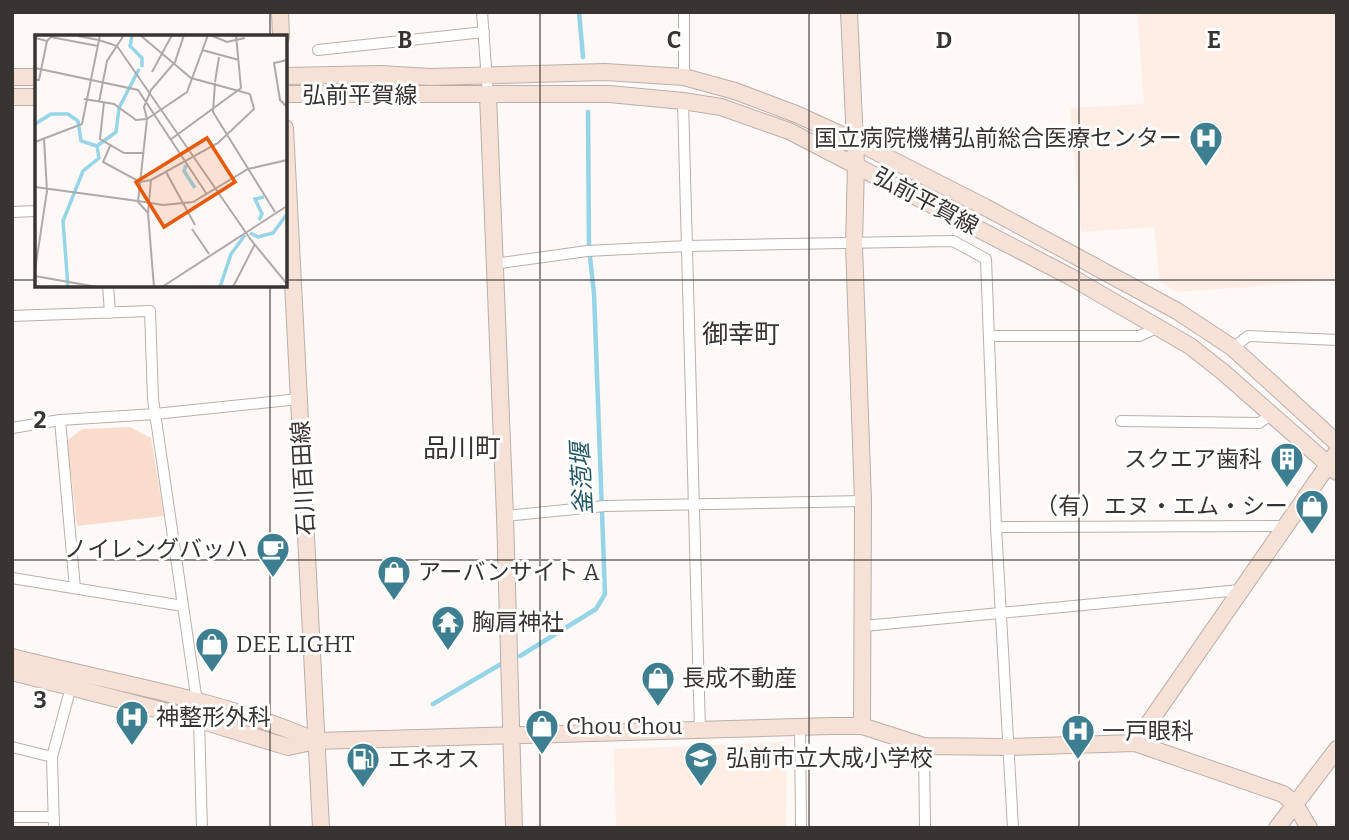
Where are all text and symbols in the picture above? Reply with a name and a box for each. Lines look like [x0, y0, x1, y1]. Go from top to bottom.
text: B [398, 26, 412, 54]
text: C [667, 26, 681, 54]
text: D [936, 26, 952, 54]
text: E [1207, 26, 1221, 54]
inset map [35, 35, 287, 287]
street label: 弘前平賀線 [303, 81, 418, 109]
hospital icon: 国立病院機構弘前総合医療センター [1187, 119, 1225, 168]
place label: 国立病院機構弘前総合医療センター [814, 124, 1182, 152]
street label: 弘前平賀線 [869, 162, 983, 240]
district label: 御幸町 [702, 319, 780, 350]
text: 2 [34, 406, 47, 434]
street label: 石川百田線 [286, 420, 320, 536]
district label: 品川町 [423, 433, 501, 464]
water label: 釜萢堰 [566, 438, 598, 516]
building icon: スクエア歯科 [1268, 440, 1306, 489]
place label: スクエア歯科 [1124, 445, 1262, 473]
shop icon: （有）エヌ・エム・シー [1293, 487, 1331, 536]
place label: （有）エヌ・エム・シー [1035, 492, 1288, 520]
cafe icon: ノイレングバッハ [254, 530, 292, 579]
place label: ノイレングバッハ [64, 535, 248, 563]
shop icon: アーバンサイト A [375, 553, 413, 602]
place label: アーバンサイト A [418, 558, 600, 586]
temple icon: 胸肩神社 [429, 603, 467, 652]
place label: 胸肩神社 [472, 608, 564, 636]
shop icon: DEE LIGHT [193, 625, 231, 674]
place label: DEE LIGHT [236, 630, 355, 658]
shop icon: 長成不動産 [639, 659, 677, 708]
place label: 長成不動産 [682, 664, 797, 692]
text: 3 [33, 686, 47, 714]
hospital icon: 神整形外科 [113, 698, 151, 747]
place label: 神整形外科 [156, 703, 271, 731]
shop icon: Chou Chou [523, 707, 561, 756]
place label: Chou Chou [566, 712, 683, 740]
hospital icon: 一戸眼科 [1059, 712, 1097, 761]
place label: 一戸眼科 [1102, 717, 1194, 745]
school or university icon: 弘前市立大成小学校 [682, 739, 720, 788]
fuel station icon: エネオス [344, 740, 382, 789]
place label: 弘前市立大成小学校 [726, 744, 933, 772]
place label: エネオス [388, 745, 480, 773]

